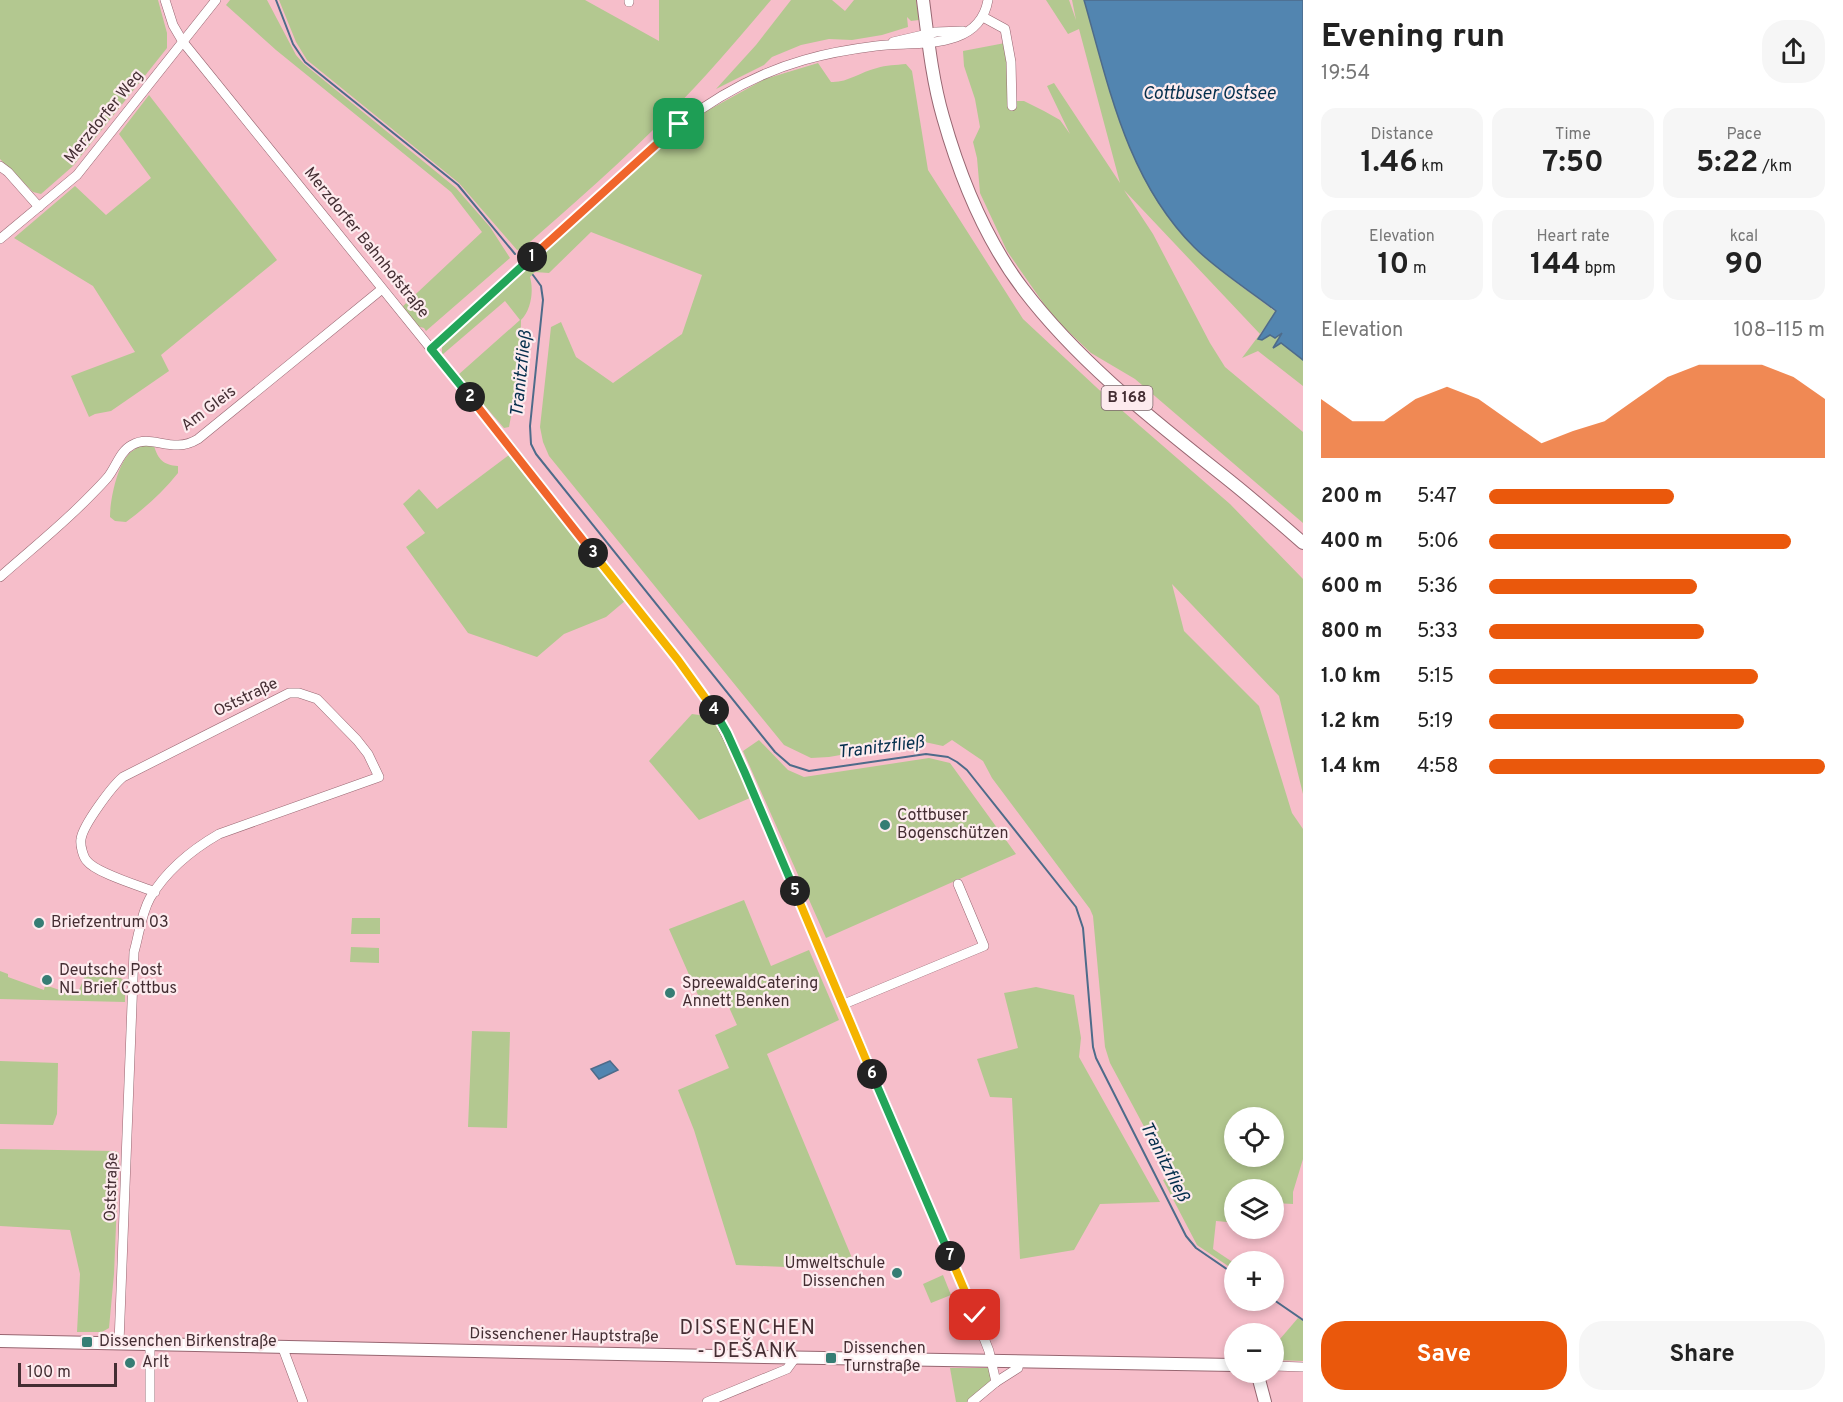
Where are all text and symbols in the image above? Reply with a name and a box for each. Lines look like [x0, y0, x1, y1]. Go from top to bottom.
text: Evening run [1321, 17, 1505, 59]
button: share [1762, 20, 1825, 83]
text: 19:54 [1321, 61, 1370, 87]
street label: Merzdorfer Weg [60, 66, 148, 168]
water label: Cottbuser Ostsee [1142, 83, 1276, 106]
pin [653, 98, 704, 149]
icon: arrive [662, 107, 695, 140]
text: Distance [1371, 125, 1433, 145]
text: Time [1555, 125, 1591, 145]
text: Pace [1726, 125, 1762, 145]
text: 1.46 [1360, 145, 1418, 182]
text: 7:50 [1542, 145, 1604, 182]
text: 5:22 [1696, 145, 1758, 182]
text: km [1418, 157, 1444, 177]
text: /km [1758, 157, 1792, 177]
street label: Merzdorfer Bahnhofstraße [299, 164, 433, 322]
text: Elevation [1369, 227, 1435, 247]
text: Heart rate [1536, 227, 1610, 247]
text: kcal [1730, 227, 1758, 247]
pin: 1 [517, 242, 547, 272]
text: 1 [529, 247, 535, 267]
text: 10 [1377, 247, 1409, 284]
text: 144 [1530, 247, 1581, 284]
text: 90 [1725, 247, 1763, 284]
text: m [1409, 259, 1427, 279]
text: bpm [1581, 259, 1616, 279]
text: Elevation [1321, 318, 1403, 344]
text: 108–115 m [1733, 318, 1825, 344]
water label: Tranitzfließ [506, 328, 538, 418]
street label: Am Gleis [178, 382, 240, 436]
pin: 2 [455, 382, 485, 412]
road number: B 168 [1102, 386, 1152, 410]
text: 2 [465, 387, 475, 407]
text: 200 m [1321, 484, 1382, 510]
text: 5:47 [1417, 484, 1457, 510]
text: 400 m [1321, 529, 1383, 555]
text: 5:06 [1417, 529, 1459, 555]
pin: 3 [578, 538, 608, 568]
text: 3 [588, 543, 598, 563]
text: 600 m [1321, 574, 1382, 600]
text: 5:36 [1417, 574, 1458, 600]
text: 800 m [1321, 619, 1382, 645]
text: 5:33 [1417, 619, 1458, 645]
text: 1.0 km [1321, 664, 1381, 690]
text: 5:15 [1417, 664, 1454, 690]
street label: Oststraße [211, 674, 281, 722]
pin: 4 [699, 695, 729, 725]
text: 4 [709, 700, 719, 720]
text: 1.2 km [1321, 709, 1380, 735]
text: 5:19 [1417, 709, 1453, 735]
water label: Tranitzfließ [836, 731, 927, 765]
text: 1.4 km [1321, 754, 1381, 780]
text: 4:58 [1417, 754, 1459, 780]
place label: Cottbuser Bogenschützen [897, 806, 1009, 844]
marker: Cottbuser Bogenschützen [878, 818, 892, 832]
pin: 5 [780, 876, 810, 906]
text: 5 [790, 881, 800, 901]
place label: Briefzentrum 03 [51, 913, 169, 933]
marker: Briefzentrum 03 [32, 916, 46, 930]
place label: Deutsche Post NL Brief Cottbus [59, 961, 177, 999]
marker: Deutsche Post NL Brief Cottbus [40, 973, 54, 987]
place label: SpreewaldCatering Annett Benken [682, 974, 818, 1012]
marker: SpreewaldCatering Annett Benken [663, 986, 677, 1000]
pin: 6 [857, 1059, 887, 1089]
text: 6 [867, 1064, 877, 1084]
map controls [1224, 1107, 1284, 1383]
button: locate [1224, 1107, 1284, 1167]
water label: Tranitzfließ [1134, 1118, 1195, 1207]
street label: Oststraße [101, 1152, 123, 1222]
button: layers [1224, 1179, 1284, 1239]
pin: 7 [935, 1241, 965, 1271]
text: 7 [946, 1246, 954, 1266]
button: + [1224, 1251, 1284, 1311]
place label: Umweltschule Dissenchen [784, 1254, 885, 1292]
marker: Umweltschule Dissenchen [890, 1266, 904, 1280]
pin [949, 1289, 1000, 1340]
icon: check [958, 1298, 991, 1331]
district label: DISSENCHEN - DEŠANK [680, 1316, 816, 1365]
button: Save [1321, 1321, 1567, 1390]
button: Share [1579, 1321, 1825, 1390]
button: − [1224, 1323, 1284, 1383]
street label: Dissenchener Hauptstraße [469, 1324, 659, 1348]
place label: Dissenchen Birkenstraße [99, 1332, 277, 1352]
marker: Dissenchen Birkenstraße [80, 1335, 94, 1349]
place label: Dissenchen Turnstraße [843, 1339, 926, 1377]
marker: Dissenchen Turnstraße [824, 1351, 838, 1365]
place label: Arlt [142, 1353, 169, 1373]
marker: Arlt [123, 1356, 137, 1370]
scale bar [18, 1360, 117, 1388]
text: 100 m [27, 1363, 71, 1383]

